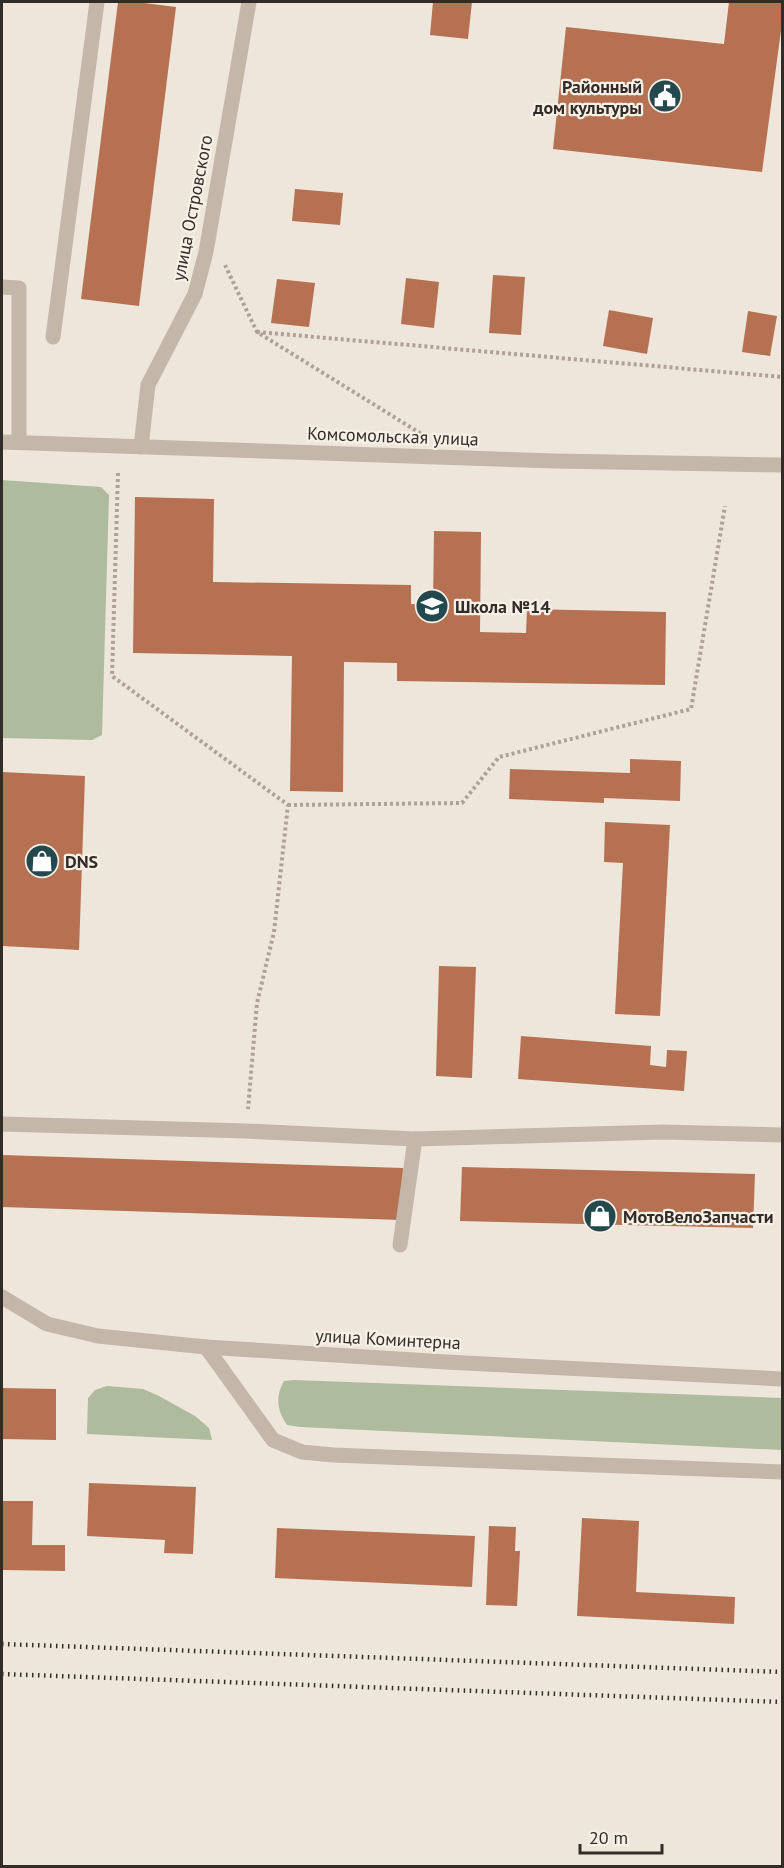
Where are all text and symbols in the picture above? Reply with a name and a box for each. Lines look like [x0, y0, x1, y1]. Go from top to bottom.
place label: Районный дом культуры [532, 75, 642, 119]
public building icon: Районный дом культуры [647, 78, 683, 114]
street label: улица Островского [167, 133, 217, 283]
street label: Комсомольская улица [307, 422, 479, 450]
school or university icon: Школа №14 [414, 588, 450, 624]
place label: Школа №14 [455, 595, 550, 618]
shop icon: DNS [24, 843, 60, 879]
place label: DNS [65, 850, 98, 873]
shop icon: МотоВелоЗапчасти [582, 1198, 618, 1234]
place label: МотоВелоЗапчасти [623, 1205, 774, 1228]
street label: улица Коминтерна [315, 1324, 461, 1354]
scale bar [580, 1817, 662, 1855]
text: 20 m [589, 1826, 628, 1849]

